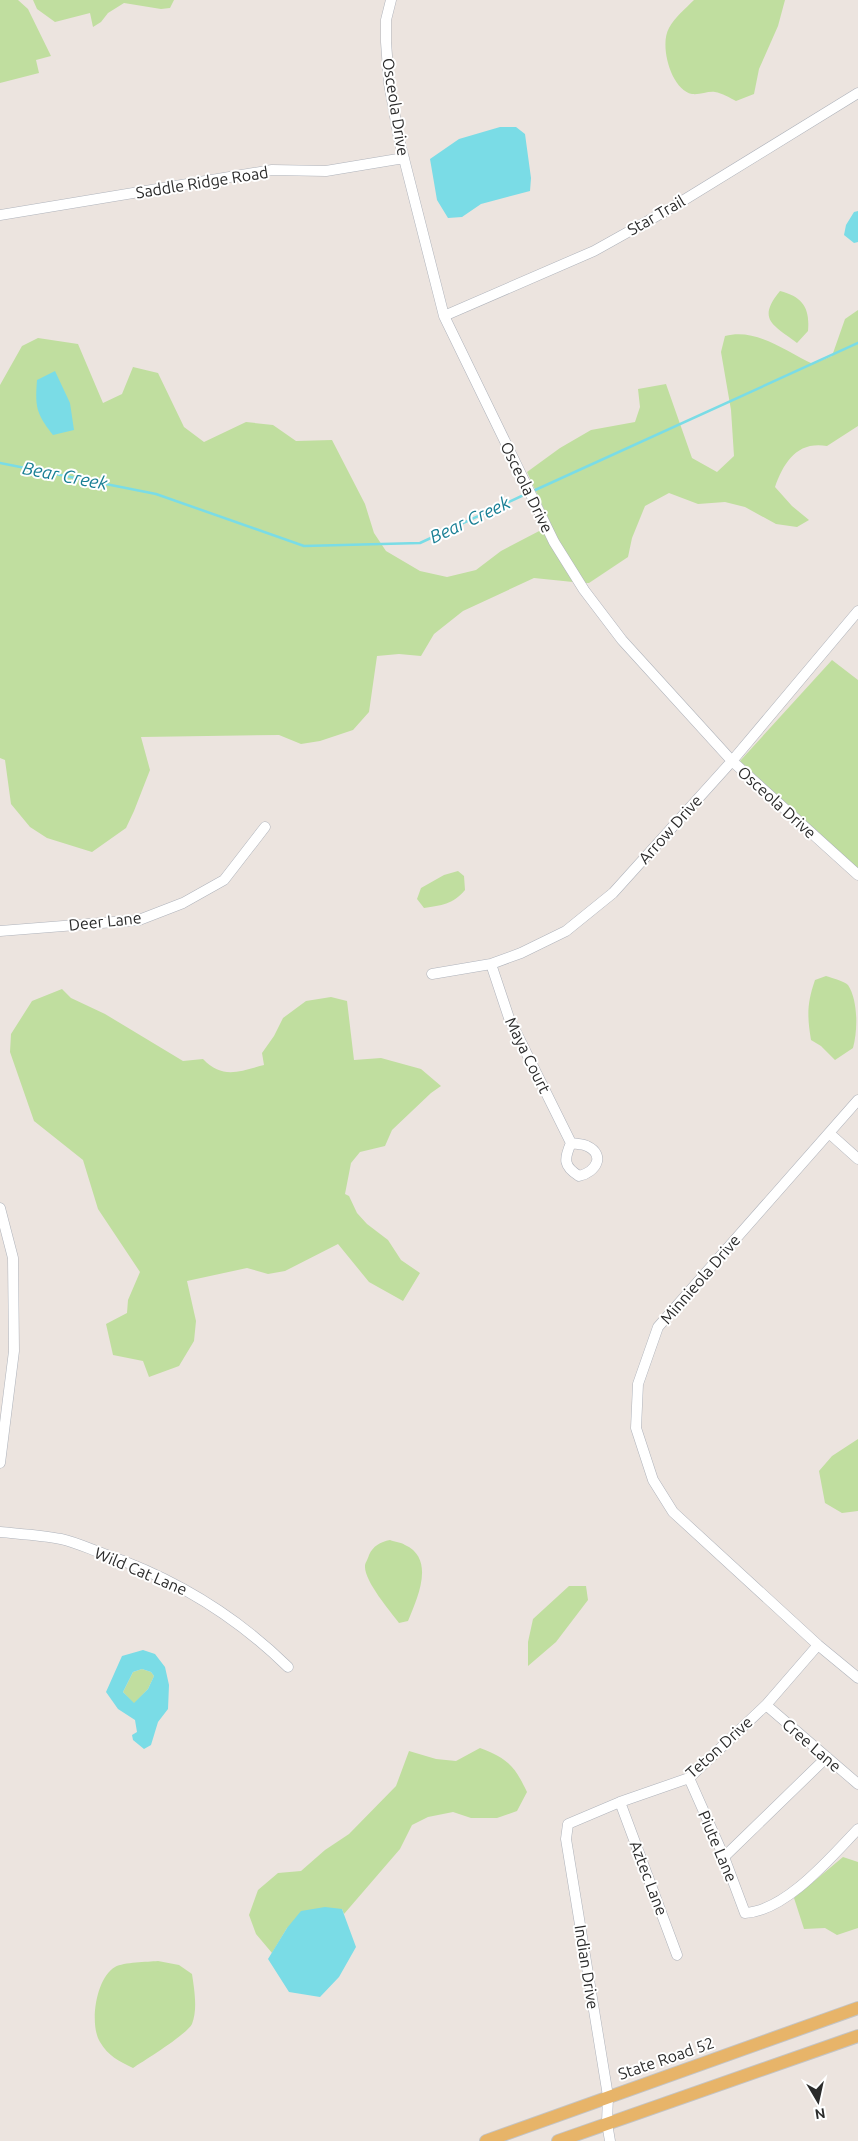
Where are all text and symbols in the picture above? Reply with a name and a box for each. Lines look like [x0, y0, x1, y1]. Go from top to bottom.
street label: Osceola Drive [379, 57, 413, 157]
street label: Saddle Ridge Road [134, 163, 270, 201]
street label: Star Trail [624, 191, 688, 239]
street label: Osceola Drive [497, 439, 557, 535]
water label: Bear Creek [21, 457, 110, 493]
water label: Bear Creek [426, 491, 514, 546]
street label: Osceola Drive [734, 762, 820, 842]
street label: Arrow Drive [635, 791, 705, 867]
street label: Deer Lane [68, 908, 142, 934]
street label: Maya Court [502, 1014, 554, 1097]
street label: Minnieola Drive [656, 1231, 744, 1327]
street label: Wild Cat Lane [92, 1543, 190, 1599]
street label: Teton Drive [682, 1712, 756, 1782]
street label: Cree Lane [779, 1715, 845, 1775]
street label: Piute Lane [695, 1808, 741, 1884]
street label: Aztec Lane [627, 1838, 671, 1918]
street label: Indian Drive [571, 1923, 603, 2011]
street label: State Road 52 [616, 2033, 716, 2083]
north arrow [793, 2076, 843, 2126]
text: N [814, 2105, 826, 2123]

